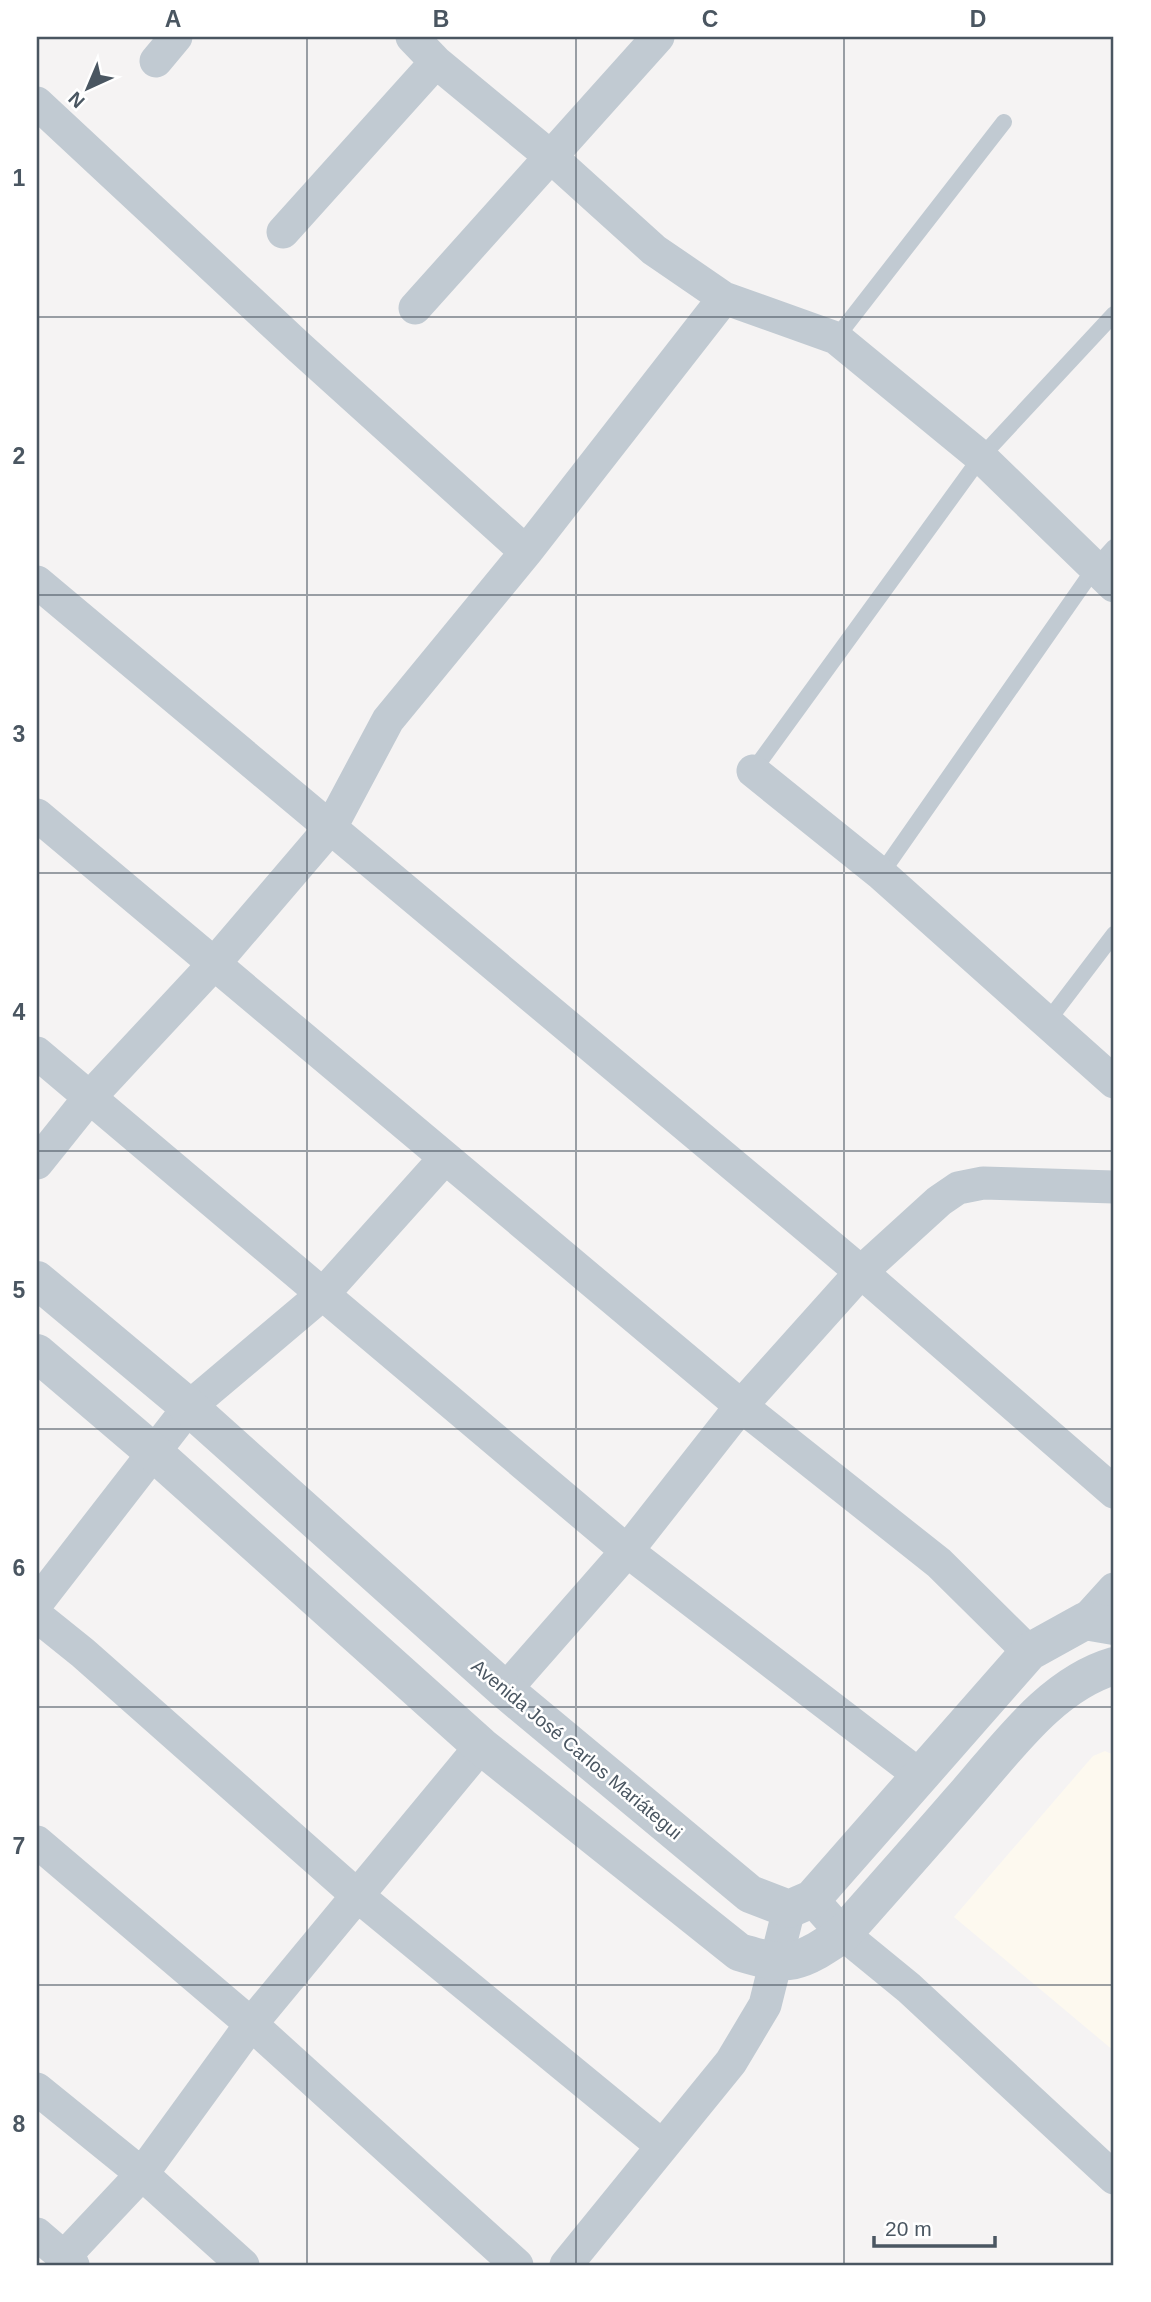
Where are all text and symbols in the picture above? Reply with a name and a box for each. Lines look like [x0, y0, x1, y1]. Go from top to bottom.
text: A [165, 6, 181, 32]
text: B [433, 6, 449, 32]
text: C [702, 6, 718, 32]
text: D [970, 6, 986, 32]
north arrow [52, 52, 122, 122]
text: N [64, 88, 89, 112]
text: 1 [13, 165, 26, 191]
text: 2 [13, 443, 25, 469]
text: 3 [13, 721, 25, 747]
text: 4 [13, 999, 26, 1025]
text: 5 [13, 1277, 26, 1303]
text: 6 [13, 1555, 25, 1581]
street label: Avenida José Carlos Mariátegui [467, 1655, 686, 1844]
text: 7 [13, 1833, 25, 1859]
text: 8 [13, 2111, 26, 2137]
scale bar [874, 2204, 995, 2248]
text: 20 m [885, 2217, 932, 2240]

